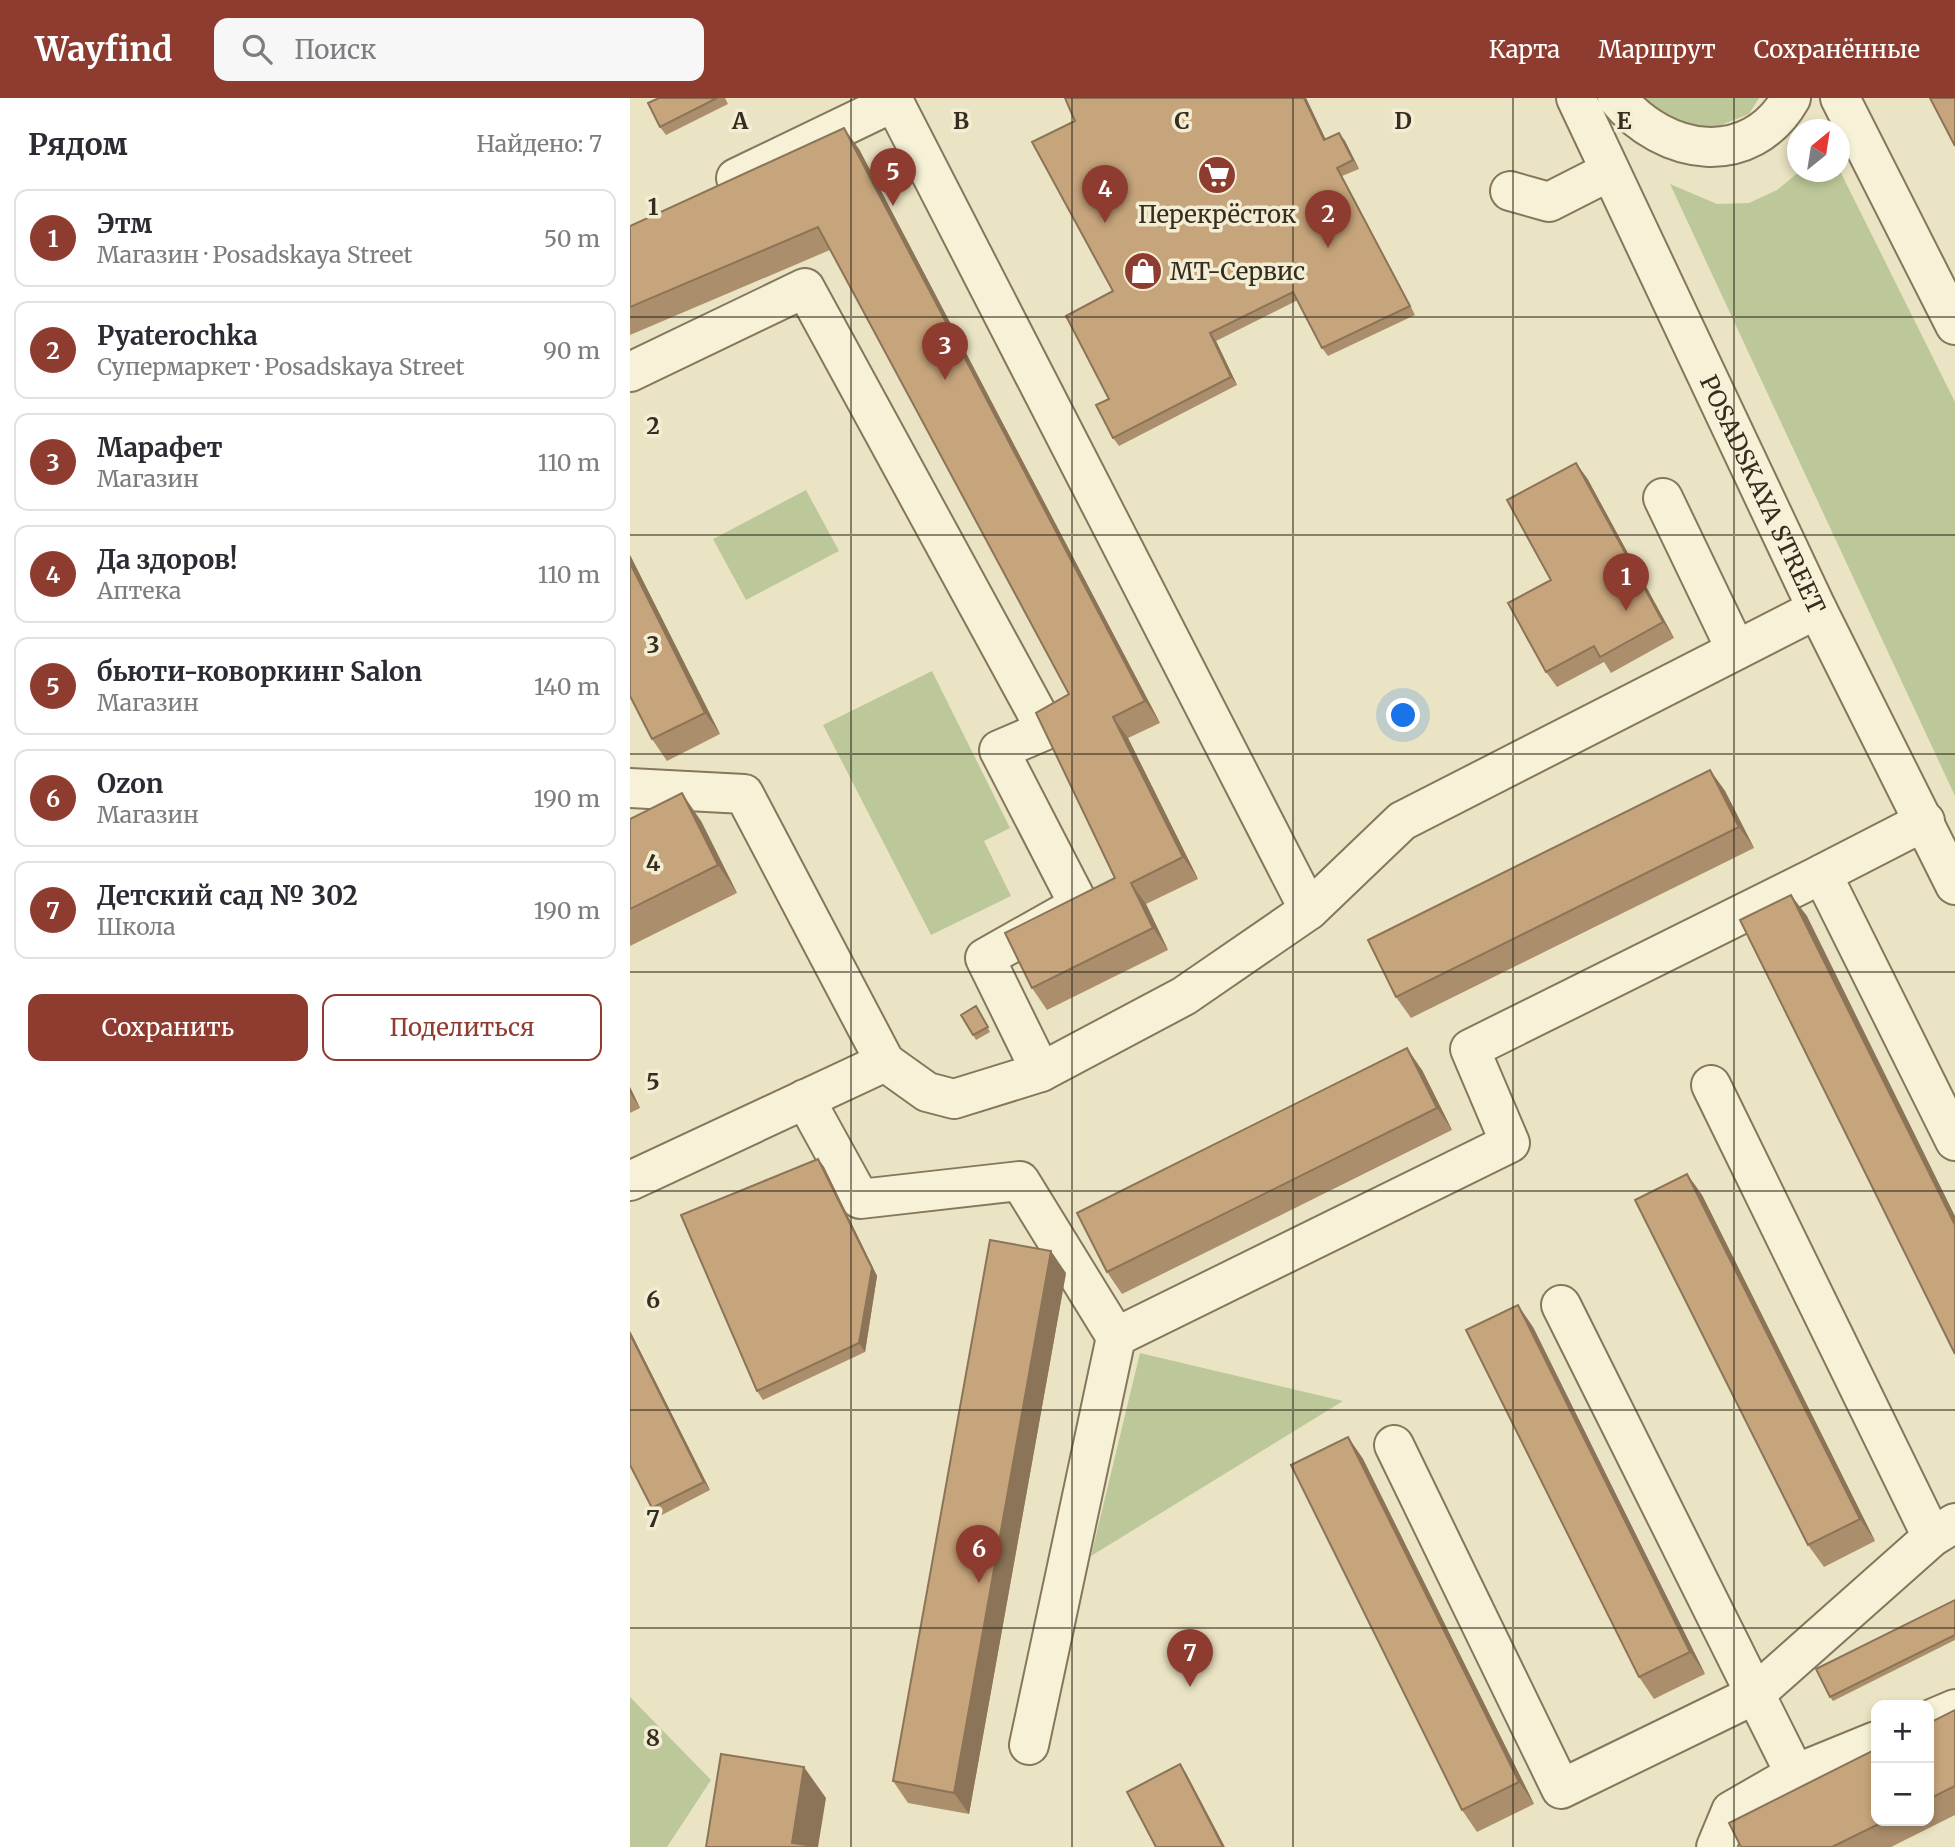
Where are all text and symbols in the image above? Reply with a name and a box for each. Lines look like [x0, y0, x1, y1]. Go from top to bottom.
search box [214, 18, 704, 81]
text: Wayfind [35, 29, 172, 70]
icon: search [238, 30, 276, 68]
text: Поиск [294, 33, 377, 66]
text: Карта [1489, 34, 1560, 65]
text: Маршрут [1598, 34, 1716, 65]
text: Сохранённые [1754, 34, 1920, 65]
text: A [731, 106, 749, 135]
text: B [953, 106, 969, 135]
text: C [1174, 106, 1190, 135]
text: D [1394, 106, 1412, 135]
text: E [1616, 106, 1632, 135]
north arrow [1787, 119, 1850, 182]
text: Рядом [28, 125, 128, 163]
text: Найдено: 7 [476, 129, 602, 158]
pin: 5 [870, 148, 916, 206]
supermarket icon: Перекрёсток [1196, 154, 1238, 196]
pin: 4 [1082, 165, 1128, 223]
pin: 2 [1305, 190, 1351, 248]
text: 1 [648, 192, 659, 221]
place label: Перекрёсток [1138, 199, 1296, 230]
text: Этм [97, 207, 152, 240]
text: 1 [48, 224, 58, 253]
text: 50 m [544, 224, 600, 253]
text: Магазин · Posadskaya Street [97, 240, 413, 269]
shop icon: МТ-Сервис [1122, 250, 1164, 292]
place label: МТ-Сервис [1170, 256, 1305, 287]
text: Pyaterochka [97, 319, 258, 352]
pin: 3 [922, 322, 968, 380]
text: 2 [46, 336, 60, 365]
text: 90 m [543, 336, 600, 365]
text: Супермаркет · Posadskaya Street [97, 352, 465, 381]
street label: POSADSKAYA STREET [1693, 370, 1833, 619]
text: 2 [646, 411, 660, 440]
text: Марафет [97, 431, 223, 464]
text: 3 [46, 448, 60, 477]
text: 110 m [538, 448, 600, 477]
text: Магазин [97, 464, 199, 493]
text: Да здоров! [97, 543, 237, 576]
pin: 1 [1603, 553, 1649, 611]
text: 4 [46, 560, 60, 589]
text: 110 m [538, 560, 600, 589]
text: Аптека [97, 576, 181, 605]
text: 3 [646, 630, 660, 659]
text: бьюти-коворкинг Salon [97, 655, 422, 688]
text: 5 [46, 672, 60, 701]
text: 140 m [534, 672, 600, 701]
text: Магазин [97, 688, 199, 717]
your location [1386, 698, 1420, 732]
text: Ozon [97, 767, 163, 800]
text: 6 [46, 784, 60, 813]
text: 190 m [534, 784, 600, 813]
text: Магазин [97, 800, 199, 829]
text: 4 [646, 848, 661, 877]
text: Детский сад № 302 [97, 879, 358, 912]
text: 7 [46, 896, 60, 925]
text: 190 m [534, 896, 600, 925]
text: Школа [97, 912, 176, 941]
button: Сохранить [28, 994, 308, 1061]
button: Поделиться [322, 994, 602, 1061]
text: 5 [646, 1067, 660, 1096]
text: 6 [646, 1285, 660, 1314]
text: 7 [646, 1504, 660, 1533]
pin: 6 [956, 1525, 1002, 1583]
pin: 7 [1167, 1629, 1213, 1687]
map controls [1871, 1700, 1934, 1826]
button: + [1871, 1700, 1934, 1763]
text: 8 [646, 1723, 660, 1752]
button: − [1871, 1763, 1934, 1826]

